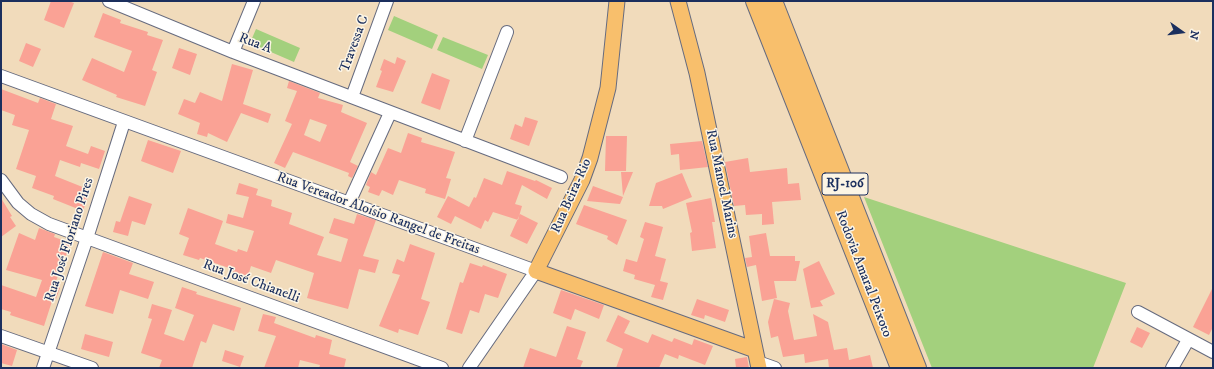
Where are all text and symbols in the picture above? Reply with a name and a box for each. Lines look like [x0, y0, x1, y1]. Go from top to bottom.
north arrow [1162, 12, 1202, 52]
street label: Travessa C [337, 13, 373, 75]
text: N [1186, 29, 1202, 41]
street label: Rua A [236, 30, 274, 58]
street label: Rua Manoel Marins [701, 128, 741, 240]
street label: Rua Beira-Rio [548, 156, 596, 236]
street label: Rua Vereador Aloísio Rangel de Freitas [274, 169, 482, 259]
road number: RJ-106 [822, 173, 868, 195]
street label: Rua José Floriano Pires [42, 176, 98, 304]
street label: Rodovia Amaral Peixoto [831, 208, 895, 340]
street label: Rua José Chianelli [200, 257, 302, 307]

